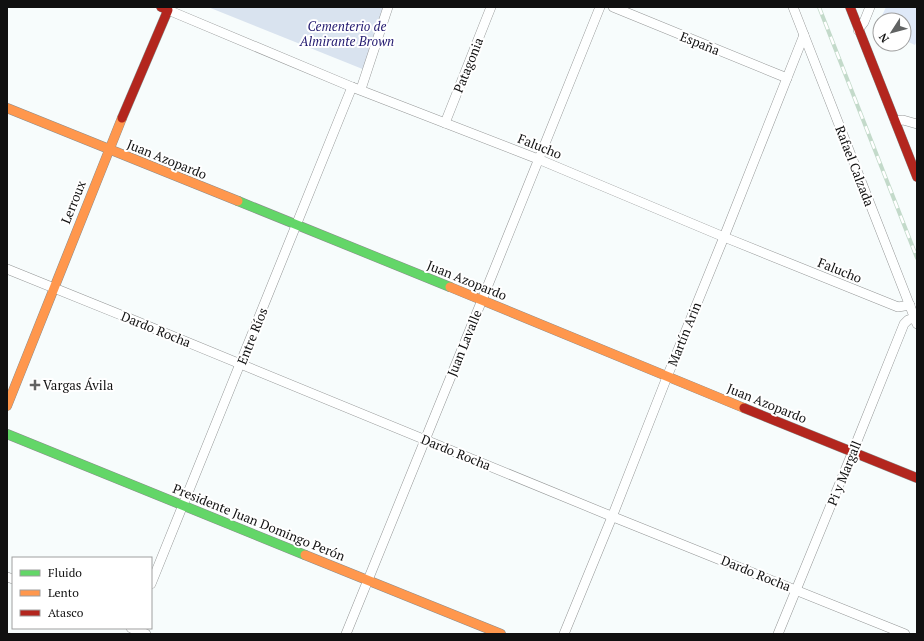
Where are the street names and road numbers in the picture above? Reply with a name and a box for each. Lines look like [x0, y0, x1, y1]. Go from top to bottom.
street label: España [677, 27, 723, 59]
street label: Patagonia [449, 34, 487, 95]
street label: Rafael Calzada [831, 123, 879, 209]
street label: Falucho [515, 129, 565, 163]
street label: Juan Azopardo [124, 135, 210, 183]
street label: Lerroux [56, 178, 90, 226]
street label: Falucho [815, 253, 865, 287]
street label: Juan Azopardo [424, 256, 510, 304]
street label: Martín Arin [663, 299, 705, 369]
street label: Entre Ríos [232, 305, 272, 367]
street label: Dardo Rocha [118, 307, 194, 351]
street label: Juan Lavalle [442, 307, 486, 379]
street label: Juan Azopardo [724, 379, 810, 427]
street label: Dardo Rocha [418, 430, 494, 474]
street label: Pi y Margall [823, 438, 865, 508]
street label: Presidente Juan Domingo Perón [170, 479, 348, 565]
street label: Dardo Rocha [718, 551, 794, 595]

